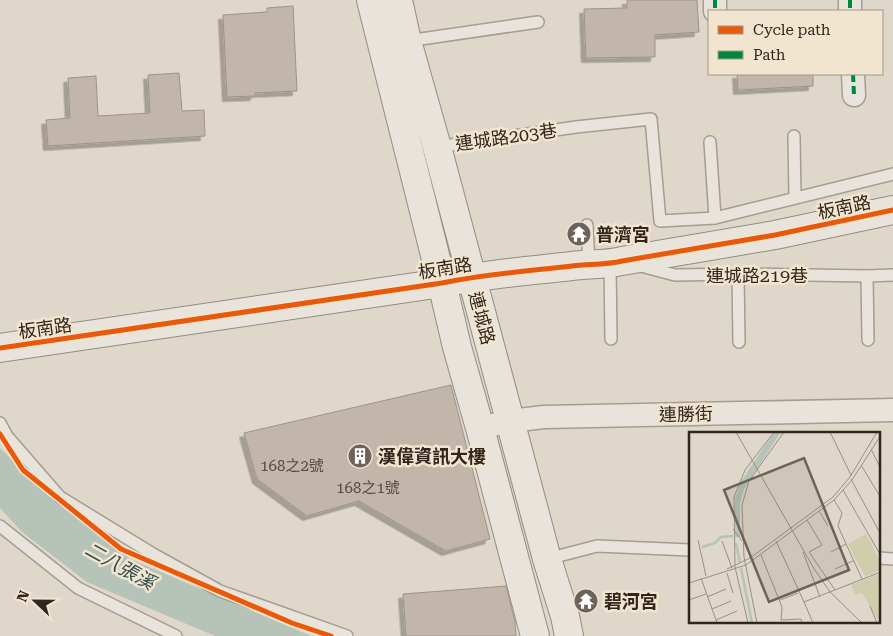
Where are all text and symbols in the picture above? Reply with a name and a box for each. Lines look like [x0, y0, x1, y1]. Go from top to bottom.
legend [708, 10, 883, 75]
text: Cycle path [753, 21, 831, 39]
text: Path [753, 46, 786, 64]
street label: 連城路203巷 [454, 119, 558, 155]
street label: 板南路 [815, 191, 873, 223]
temple icon: 普濟宮 [566, 221, 592, 247]
place label: 普濟宮 [596, 224, 650, 245]
street label: 板南路 [417, 253, 473, 283]
street label: 連城路219巷 [706, 265, 808, 286]
street label: 連城路 [465, 289, 499, 347]
street label: 板南路 [17, 314, 73, 342]
street label: 連勝街 [659, 403, 713, 425]
inset map [689, 432, 880, 624]
building icon: 漢偉資訊大樓 [347, 443, 373, 469]
place label: 漢偉資訊大樓 [378, 446, 486, 467]
house number: 168之2號 [260, 457, 324, 475]
house number: 168之1號 [336, 479, 400, 497]
water label: 二八張溪 [81, 538, 161, 596]
north arrow [10, 576, 60, 626]
text: N [14, 588, 32, 604]
temple icon: 碧河宮 [573, 588, 599, 614]
place label: 碧河宮 [604, 591, 658, 612]

